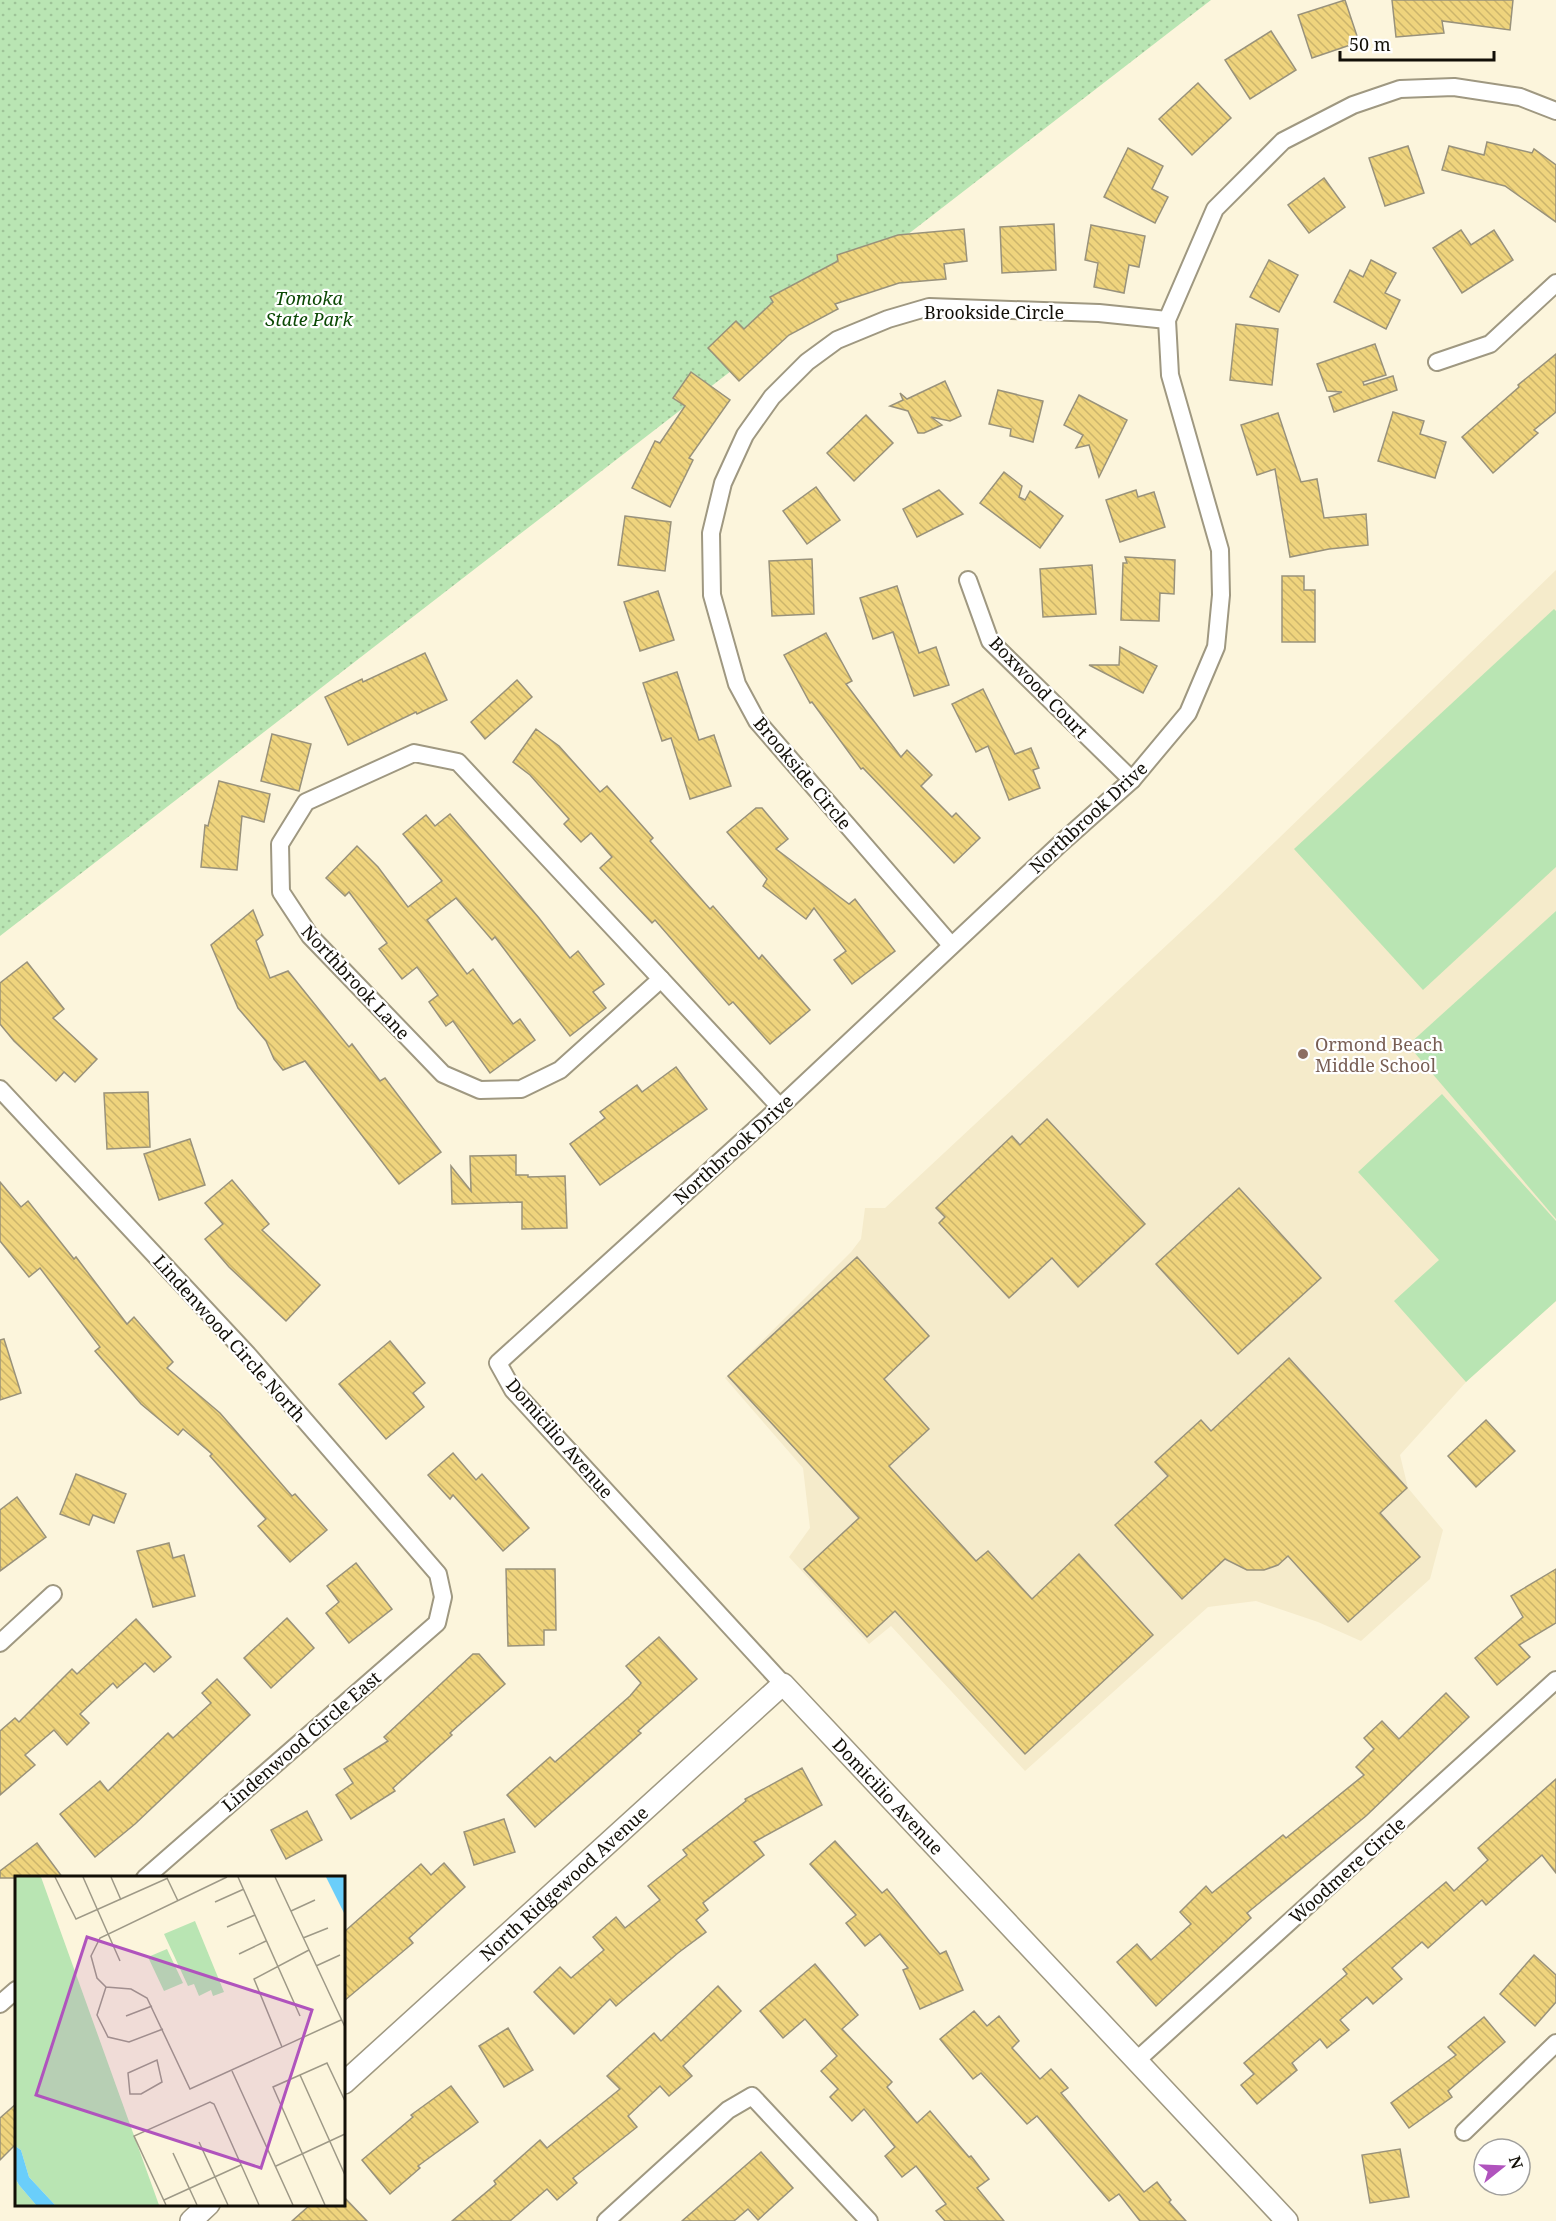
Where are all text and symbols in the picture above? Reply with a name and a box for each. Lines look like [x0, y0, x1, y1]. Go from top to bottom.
scale bar [1340, 24, 1494, 62]
text: 50 m [1349, 32, 1391, 56]
park label: Tomoka State Park [265, 286, 353, 331]
street label: Brookside Circle [924, 300, 1064, 324]
street label: Boxwood Court [984, 631, 1094, 743]
street label: Brookside Circle [749, 712, 857, 834]
street label: Northbrook Drive [1024, 756, 1152, 878]
street label: Northbrook Lane [297, 920, 415, 1044]
place label: Ormond Beach Middle School [1315, 1032, 1443, 1077]
marker: Ormond Beach Middle School [1296, 1047, 1310, 1061]
street label: Northbrook Drive [668, 1089, 798, 1209]
street label: Lindenwood Circle North [148, 1249, 312, 1427]
street label: Domicilio Avenue [501, 1373, 619, 1503]
street label: Lindenwood Circle East [217, 1665, 385, 1817]
street label: Domicilio Avenue [828, 1733, 949, 1860]
street label: North Ridgewood Avenue [474, 1801, 653, 1966]
street label: Woodmere Circle [1284, 1811, 1410, 1929]
inset map [15, 1876, 345, 2206]
north arrow [1472, 2137, 1532, 2197]
text: N [1504, 2153, 1529, 2172]

